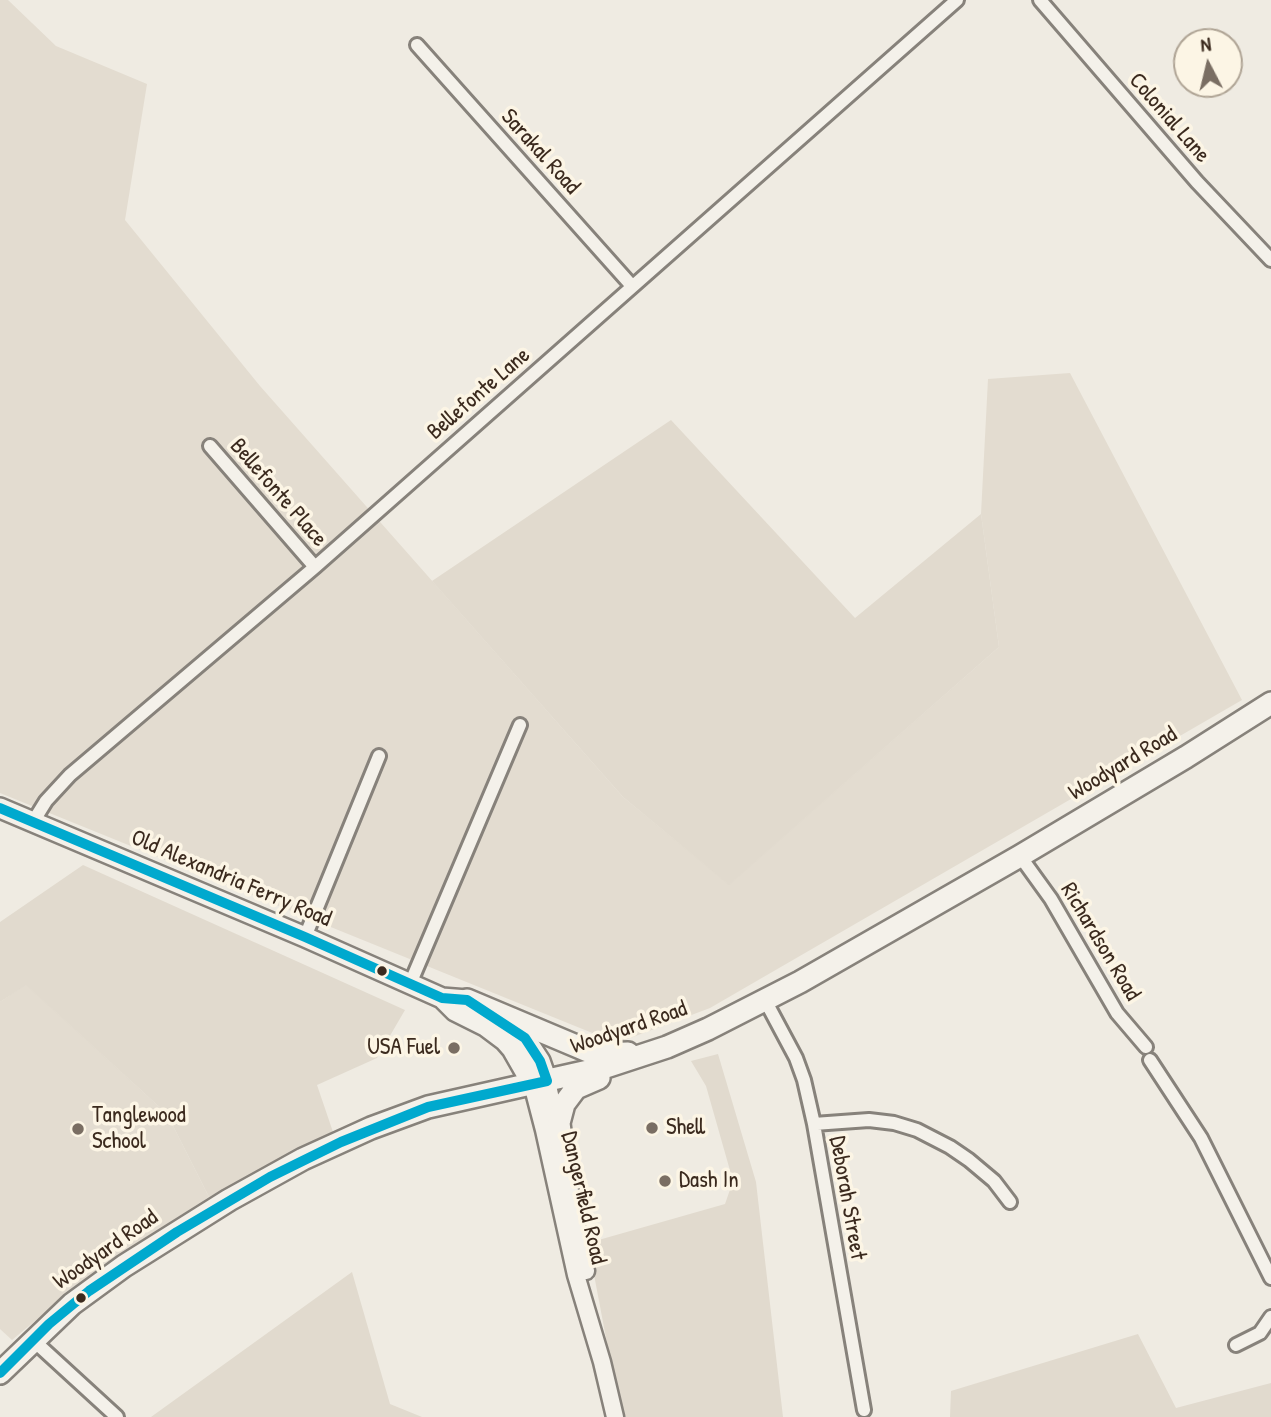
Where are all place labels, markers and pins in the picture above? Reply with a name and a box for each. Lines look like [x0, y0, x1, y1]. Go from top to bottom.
unlabelled marker [375, 964, 389, 978]
place label: USA Fuel [367, 1034, 440, 1062]
marker: USA Fuel [446, 1040, 462, 1056]
place label: Tanglewood School [92, 1102, 186, 1156]
place label: Shell [666, 1114, 705, 1142]
marker: Shell [644, 1120, 660, 1136]
marker: Tanglewood School [70, 1121, 86, 1137]
place label: Dash In [679, 1167, 739, 1195]
marker: Dash In [657, 1173, 673, 1189]
unlabelled marker [74, 1291, 88, 1305]

